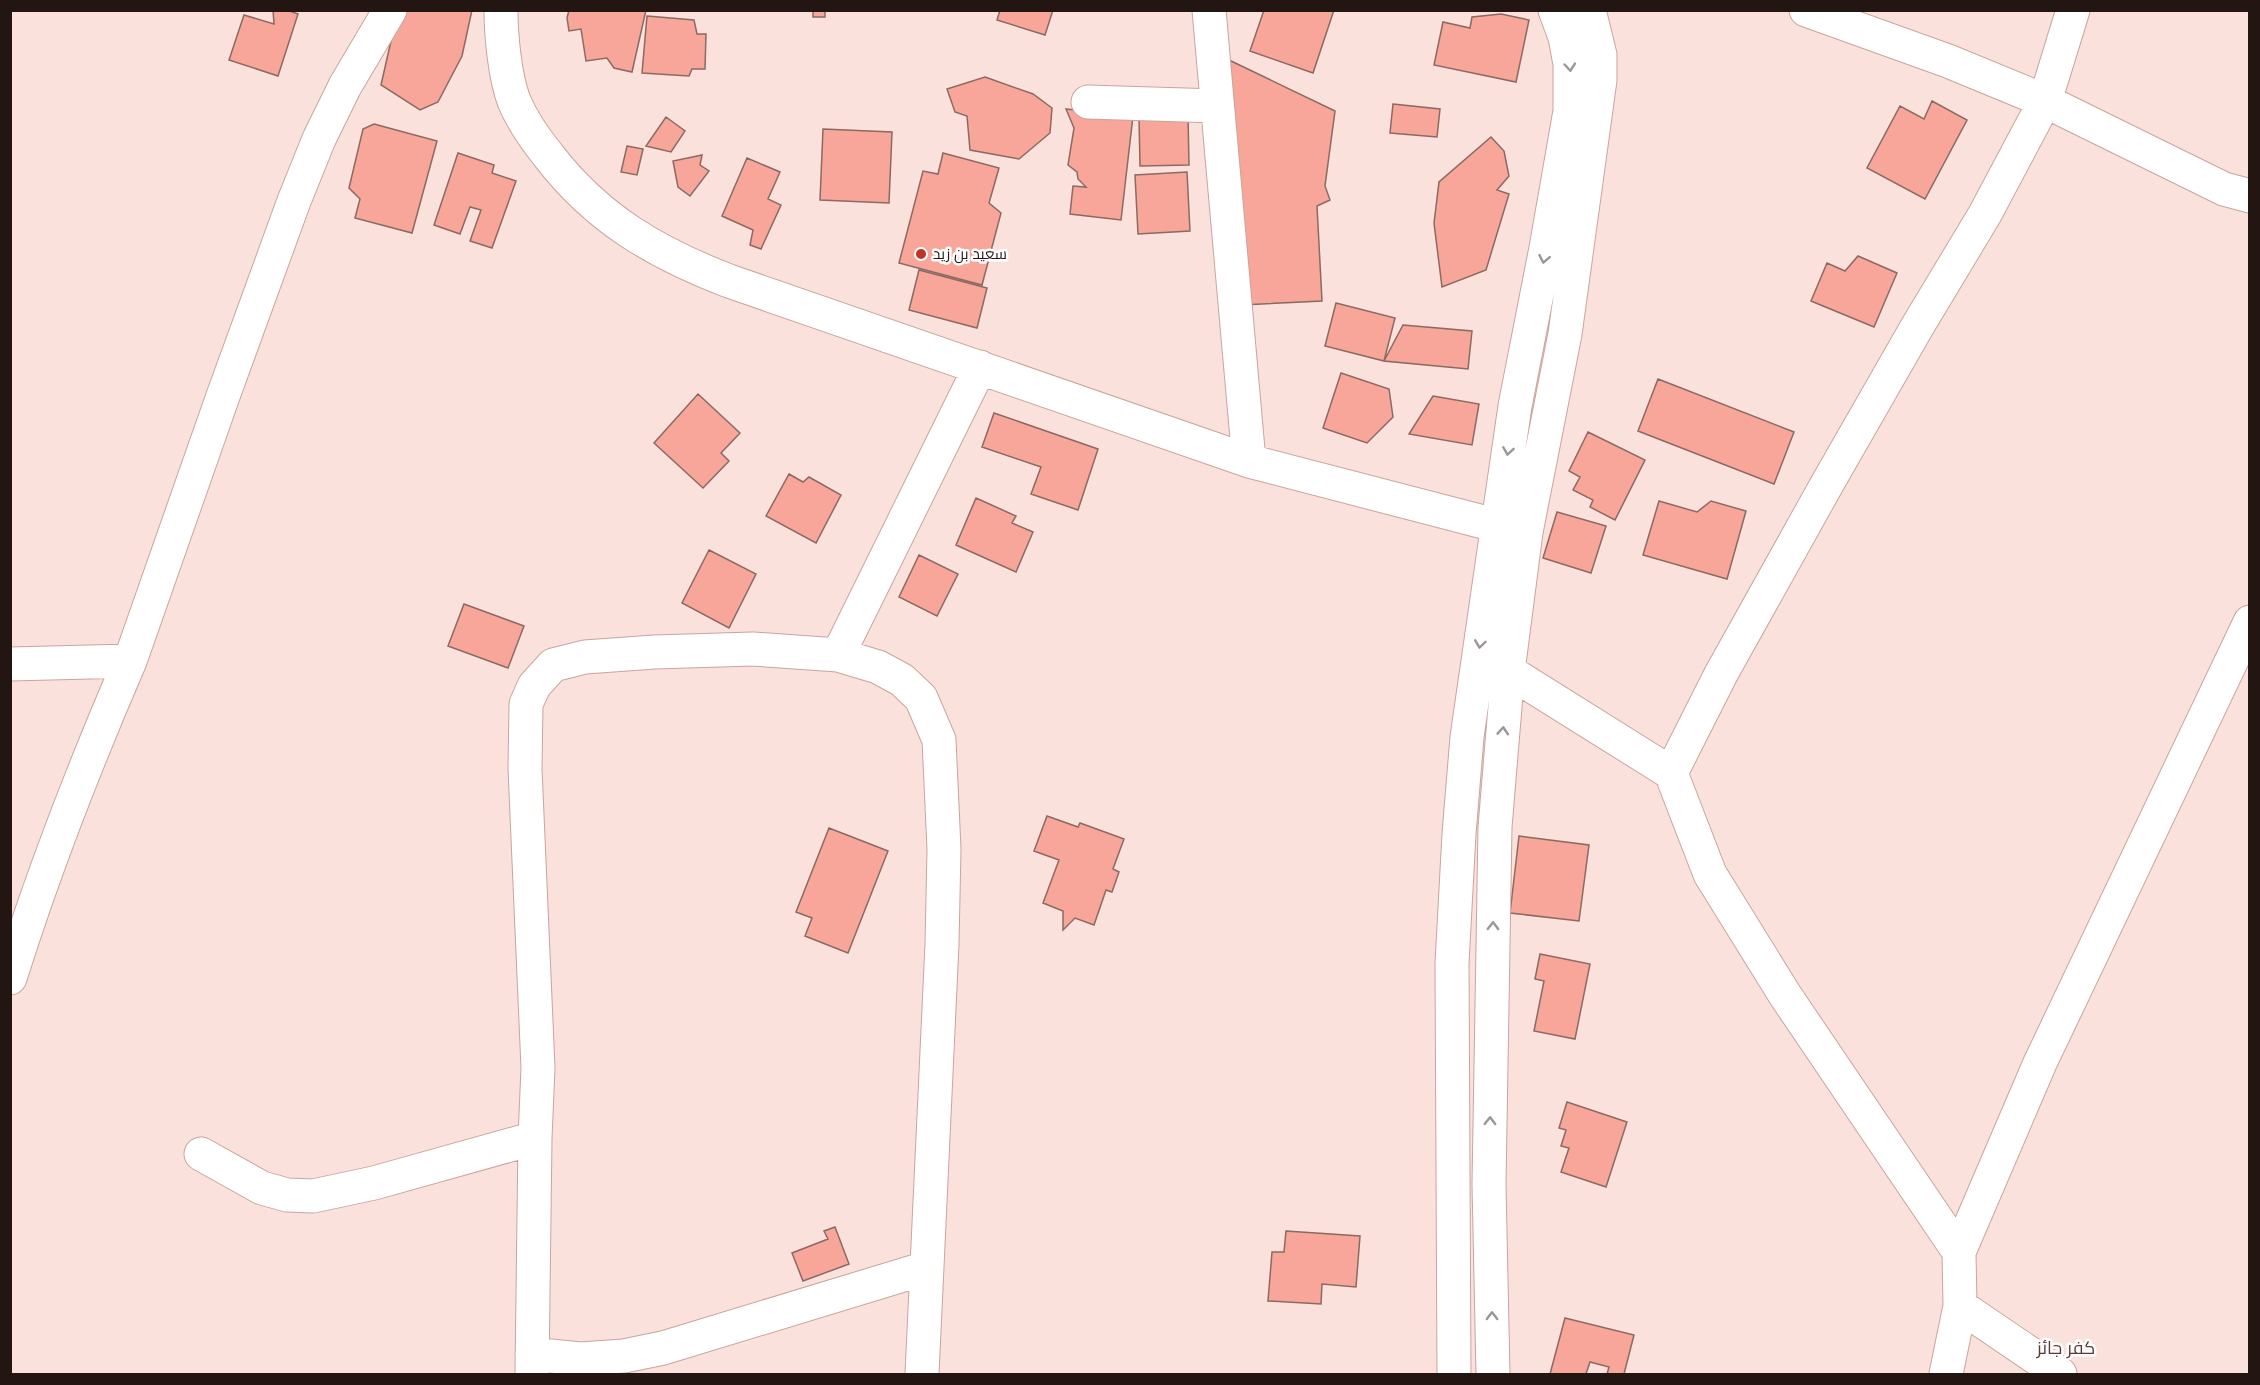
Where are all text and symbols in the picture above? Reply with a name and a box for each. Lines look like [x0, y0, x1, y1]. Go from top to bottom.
one-way arrow [1563, 62, 1576, 71]
place label: سعيد بن زيد [933, 244, 1007, 264]
marker: سعيد بن زيد [914, 247, 928, 261]
one-way arrow [1538, 254, 1551, 264]
one-way arrow [1503, 446, 1515, 456]
one-way arrow [1475, 639, 1487, 649]
one-way arrow [1496, 727, 1509, 736]
one-way arrow [1487, 922, 1500, 931]
one-way arrow [1484, 1117, 1496, 1126]
one-way arrow [1486, 1312, 1498, 1321]
district label: كفر جائز [2036, 1336, 2095, 1359]

